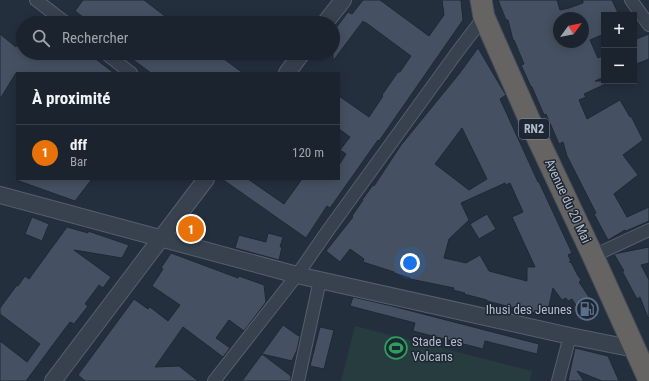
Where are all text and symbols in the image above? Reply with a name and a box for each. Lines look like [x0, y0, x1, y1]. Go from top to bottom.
north arrow [553, 12, 589, 48]
map controls [601, 12, 637, 84]
button: + [601, 12, 637, 48]
search box [16, 16, 340, 60]
icon: search [30, 27, 52, 49]
text: Rechercher [62, 29, 128, 47]
button: − [601, 48, 637, 84]
text: À proximité [32, 88, 110, 108]
road number: RN2 [519, 119, 549, 139]
text: dff [70, 136, 87, 154]
text: 1 [42, 145, 48, 160]
text: 120 m [292, 145, 324, 160]
text: Bar [70, 154, 87, 169]
street label: Avenue du 20 Mai [542, 157, 594, 245]
pin: 1 [178, 214, 204, 244]
your location [400, 253, 420, 273]
fuel station icon: Ihusi des Jeunes [574, 296, 600, 322]
place label: Ihusi des Jeunes [486, 302, 572, 317]
place label: Stade Les Volcans [412, 334, 463, 364]
sports icon: Stade Les Volcans [383, 335, 409, 361]

